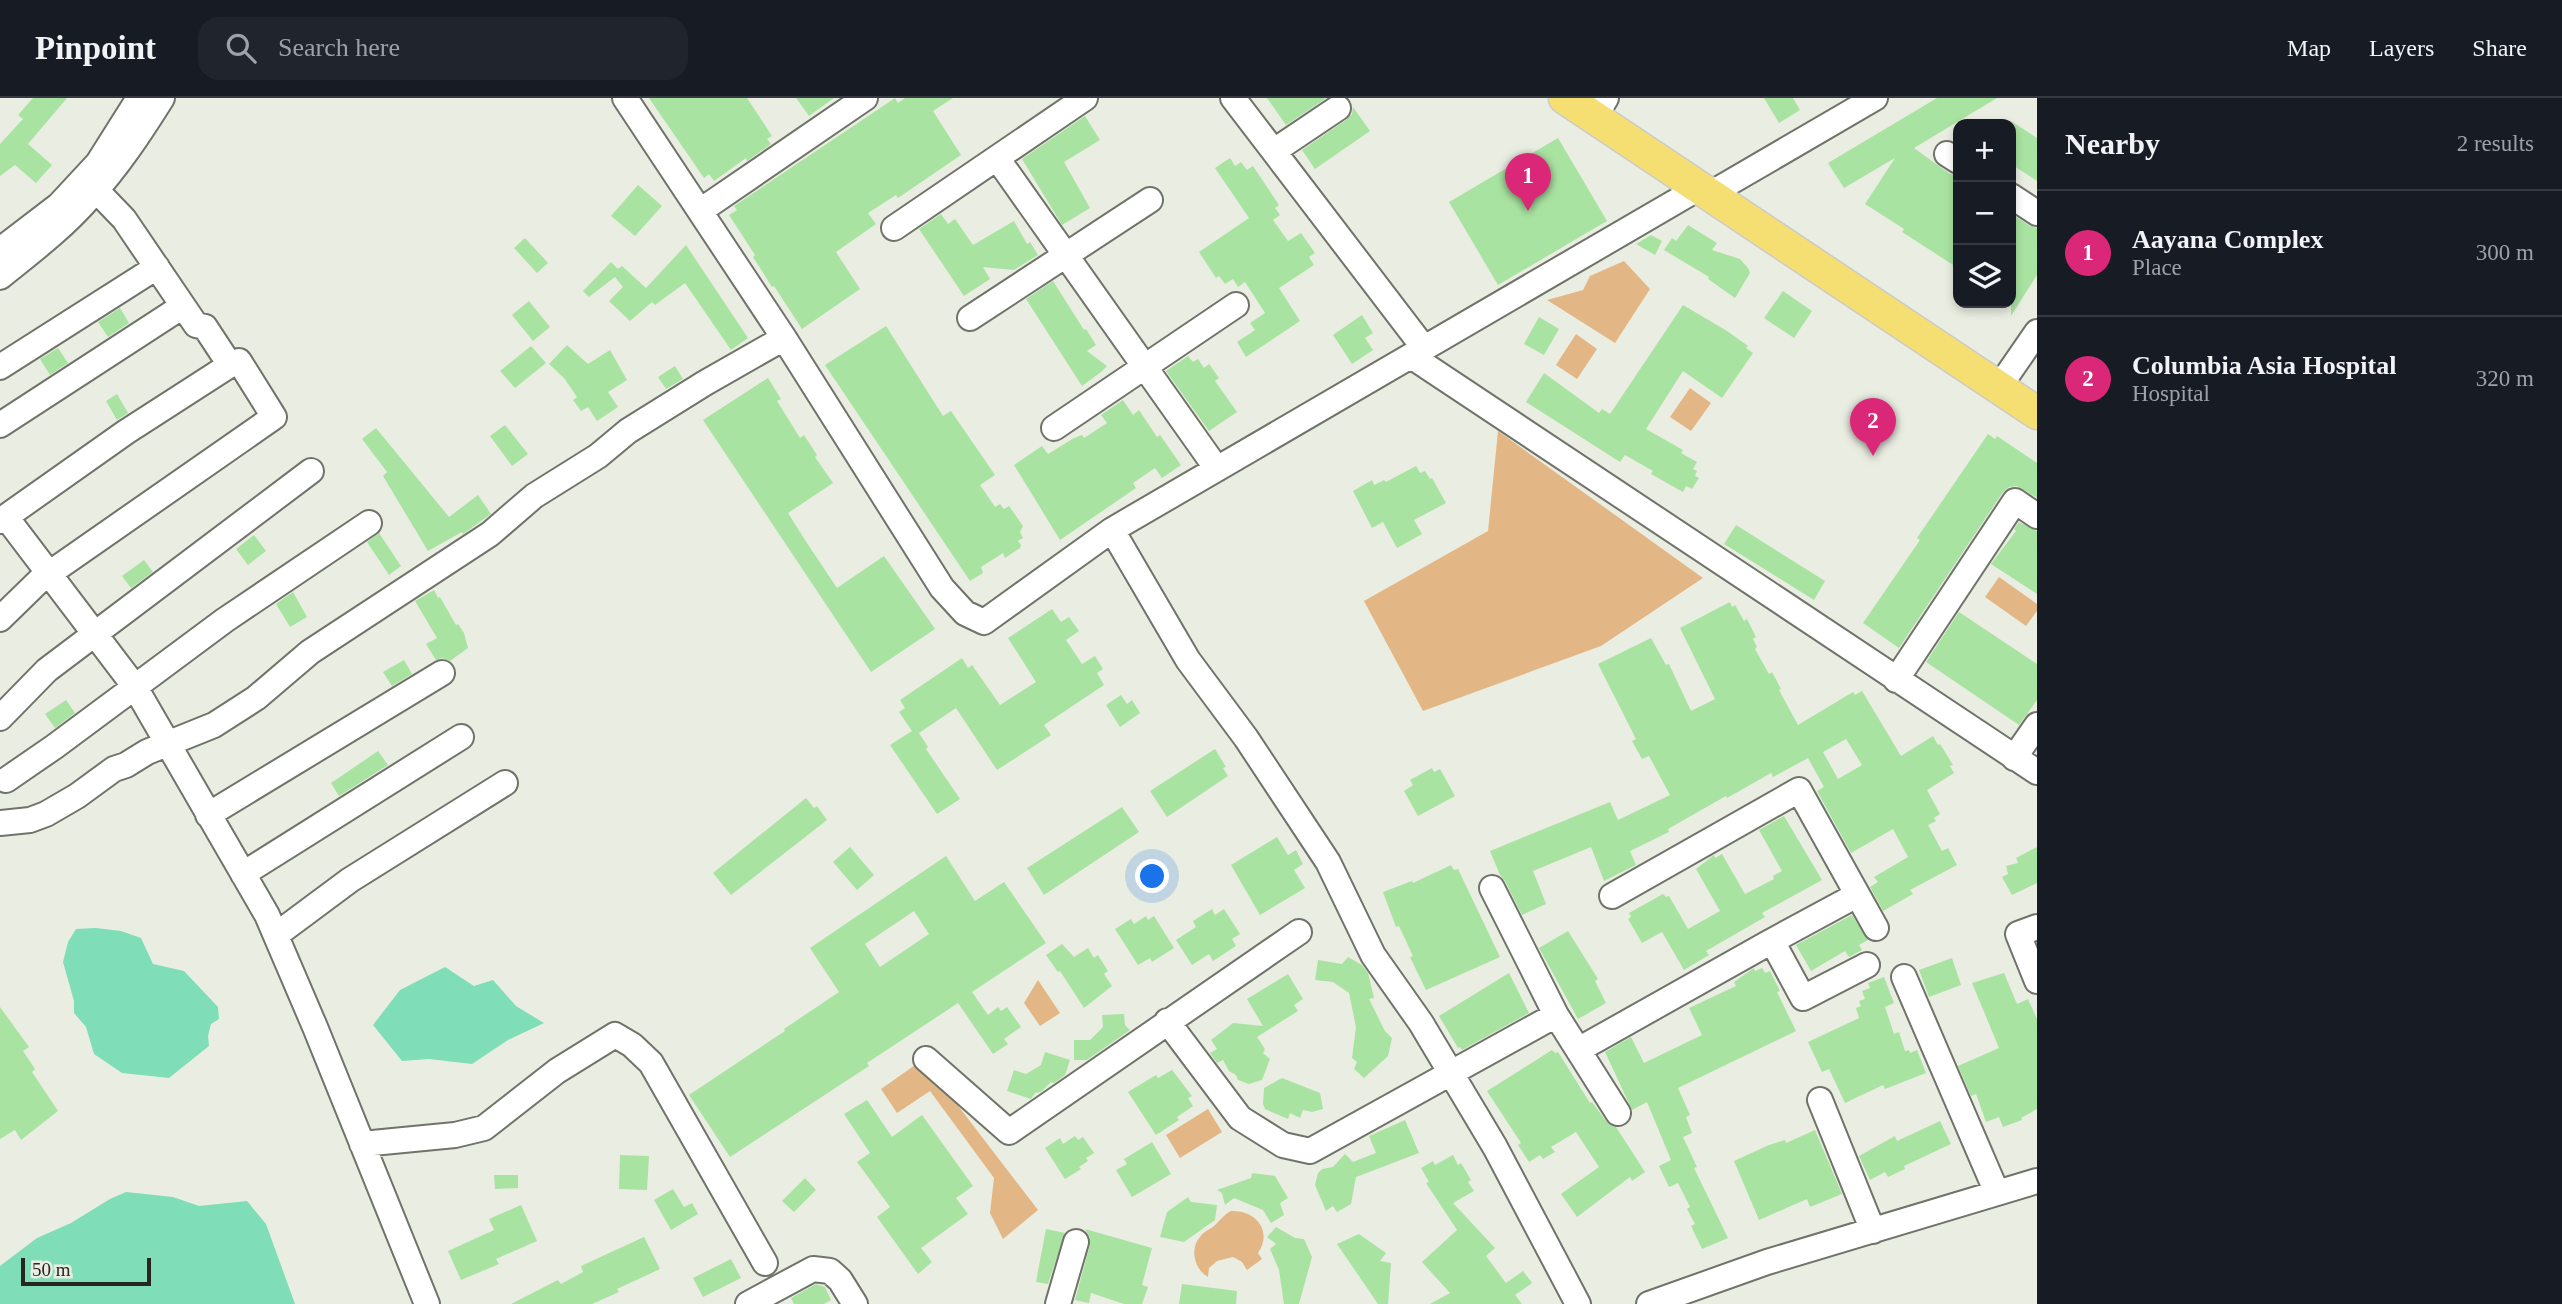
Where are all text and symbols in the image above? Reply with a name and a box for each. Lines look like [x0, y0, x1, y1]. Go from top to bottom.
search box [198, 17, 688, 80]
icon: search [222, 29, 260, 67]
text: Pinpoint [35, 30, 156, 66]
text: Search here [278, 33, 400, 62]
text: Map [2287, 35, 2331, 61]
text: Layers [2369, 35, 2434, 61]
text: Share [2472, 35, 2527, 61]
map controls [1953, 119, 2016, 308]
button: + [1953, 119, 2016, 182]
text: Nearby [2065, 127, 2160, 160]
text: 2 results [2457, 131, 2534, 156]
pin: 1 [1505, 153, 1551, 211]
button: − [1953, 182, 2016, 245]
text: Aayana Complex [2132, 225, 2323, 254]
text: 1 [2082, 240, 2094, 265]
text: 300 m [2476, 240, 2534, 265]
button: layers [1953, 245, 2016, 308]
text: Place [2132, 255, 2182, 280]
text: Columbia Asia Hospital [2132, 351, 2396, 380]
text: 2 [2082, 366, 2094, 391]
text: 320 m [2476, 366, 2534, 391]
text: Hospital [2132, 381, 2210, 406]
pin: 2 [1850, 398, 1896, 456]
your location [1135, 859, 1169, 893]
scale bar [21, 1255, 150, 1287]
text: 50 m [32, 1259, 71, 1280]

